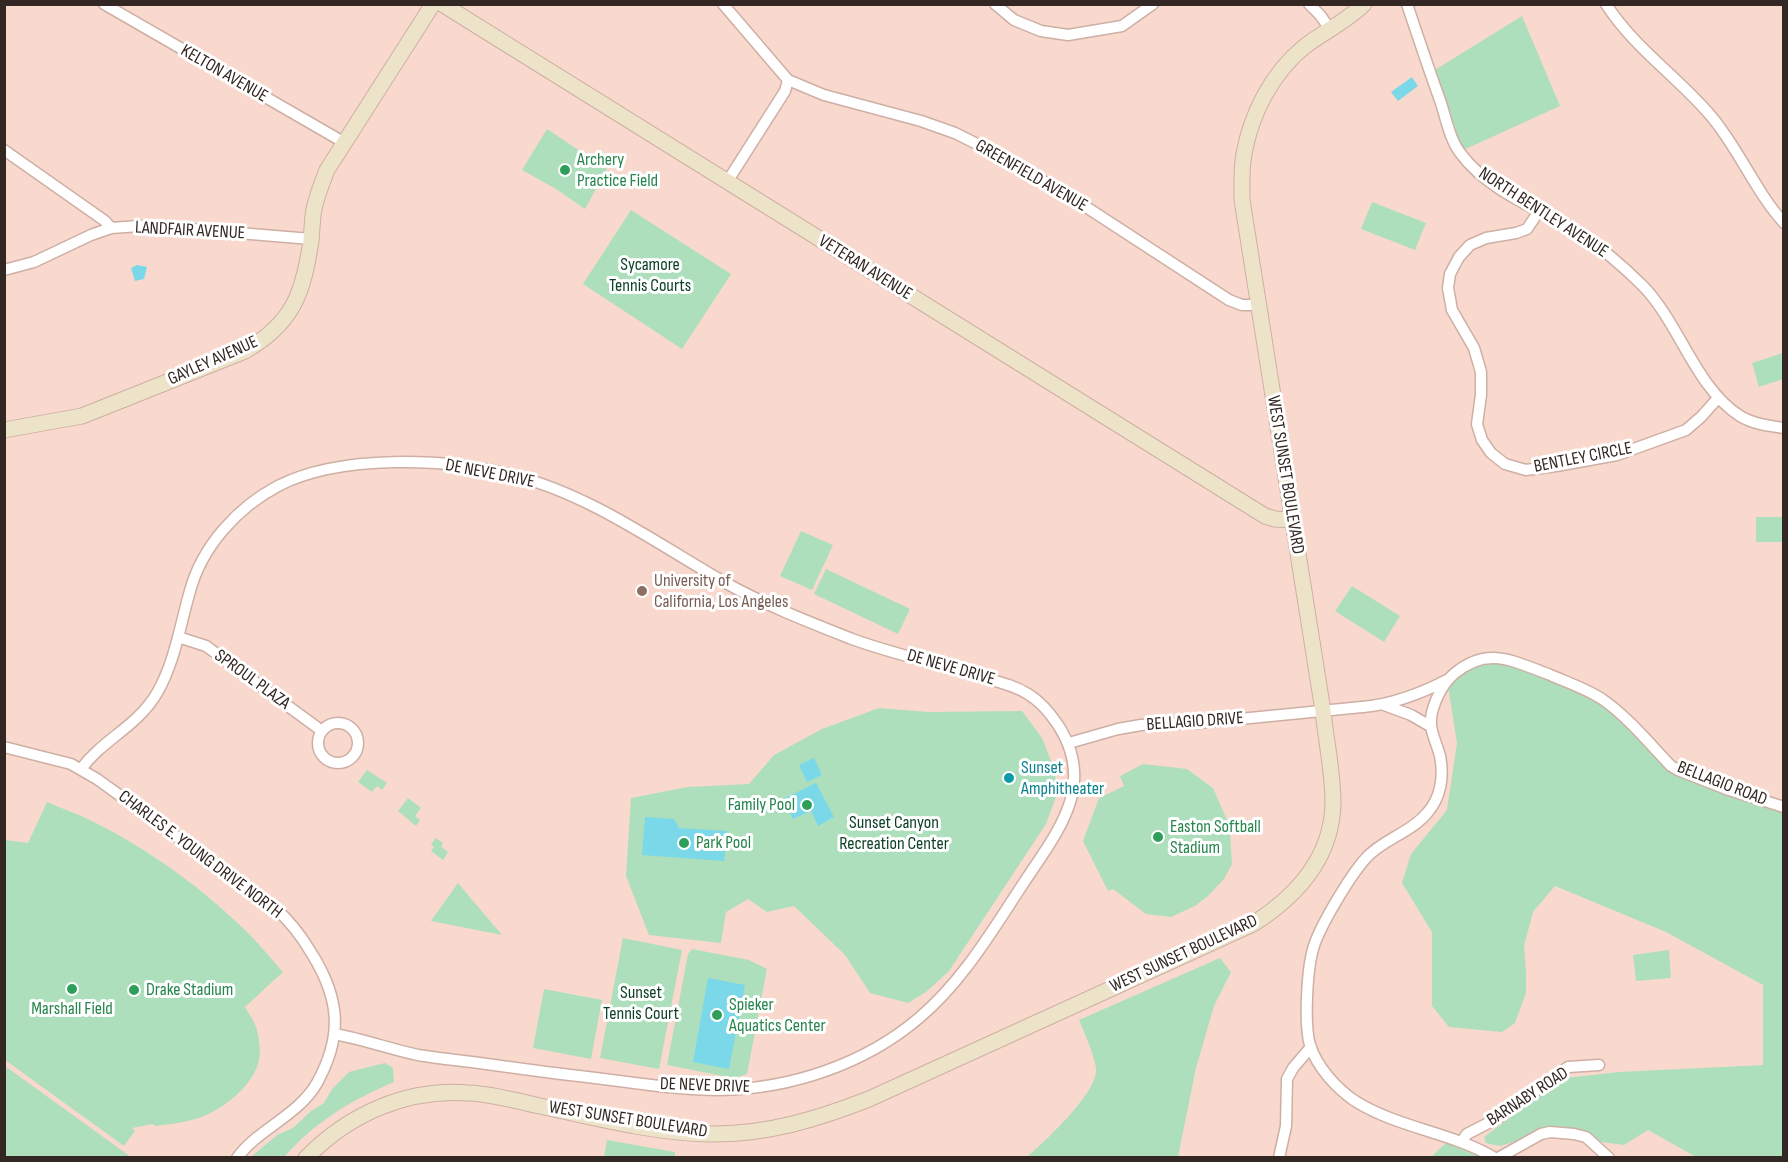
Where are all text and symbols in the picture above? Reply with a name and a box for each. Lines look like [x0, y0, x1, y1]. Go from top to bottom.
street label: KELTON AVENUE [177, 40, 271, 108]
street label: GREENFIELD AVENUE [971, 135, 1091, 217]
place label: Archery Practice Field [577, 149, 658, 192]
marker: Archery Practice Field [558, 163, 572, 177]
street label: NORTH BENTLEY AVENUE [1474, 163, 1612, 263]
street label: LANDFAIR AVENUE [135, 217, 245, 245]
street label: VETERAN AVENUE [814, 231, 916, 305]
park label: Sycamore Tennis Courts [609, 254, 691, 296]
street label: GAYLEY AVENUE [165, 332, 261, 390]
street label: WEST SUNSET BOULEVARD [1262, 394, 1308, 556]
street label: BENTLEY CIRCLE [1532, 438, 1634, 478]
street label: DE NEVE DRIVE [444, 455, 536, 493]
place label: University of California, Los Angeles [654, 570, 789, 612]
marker: University of California, Los Angeles [635, 584, 649, 598]
street label: SPROUL PLAZA [210, 645, 294, 715]
street label: DE NEVE DRIVE [905, 645, 997, 691]
street label: BELLAGIO DRIVE [1146, 708, 1244, 736]
place label: Sunset Amphitheater [1021, 757, 1104, 800]
street label: BELLAGIO ROAD [1674, 757, 1770, 811]
marker: Sunset Amphitheater [1002, 771, 1016, 785]
street label: CHARLES E. YOUNG DRIVE NORTH [114, 786, 286, 924]
place label: Family Pool [728, 794, 795, 816]
marker: Family Pool [800, 798, 814, 812]
park label: Sunset Canyon Recreation Center [839, 812, 949, 854]
place label: Easton Softball Stadium [1170, 816, 1261, 858]
marker: Easton Softball Stadium [1151, 830, 1165, 844]
place label: Park Pool [696, 832, 751, 854]
marker: Park Pool [677, 836, 691, 850]
street label: WEST SUNSET BOULEVARD [1107, 910, 1261, 998]
place label: Drake Stadium [146, 979, 233, 1001]
marker: Marshall Field [65, 982, 79, 996]
park label: Sunset Tennis Court [603, 982, 679, 1024]
marker: Drake Stadium [127, 983, 141, 997]
place label: Spieker Aquatics Center [729, 994, 826, 1036]
place label: Marshall Field [31, 998, 113, 1020]
marker: Spieker Aquatics Center [710, 1008, 724, 1022]
street label: BARNABY ROAD [1483, 1063, 1573, 1131]
street label: DE NEVE DRIVE [659, 1074, 751, 1098]
street label: WEST SUNSET BOULEVARD [547, 1097, 709, 1143]

